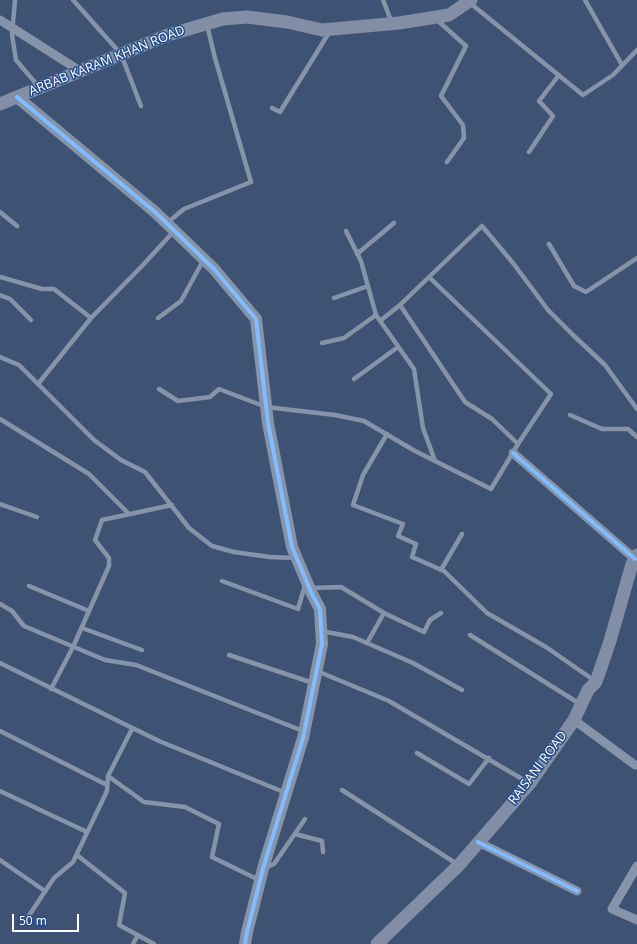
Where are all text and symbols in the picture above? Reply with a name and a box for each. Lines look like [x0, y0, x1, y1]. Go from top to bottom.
street label: ARBAB KARAM KHAN ROAD [27, 23, 187, 99]
street label: RAISANI ROAD [505, 728, 571, 808]
scale bar [14, 906, 81, 932]
text: 50 m [19, 912, 47, 929]

